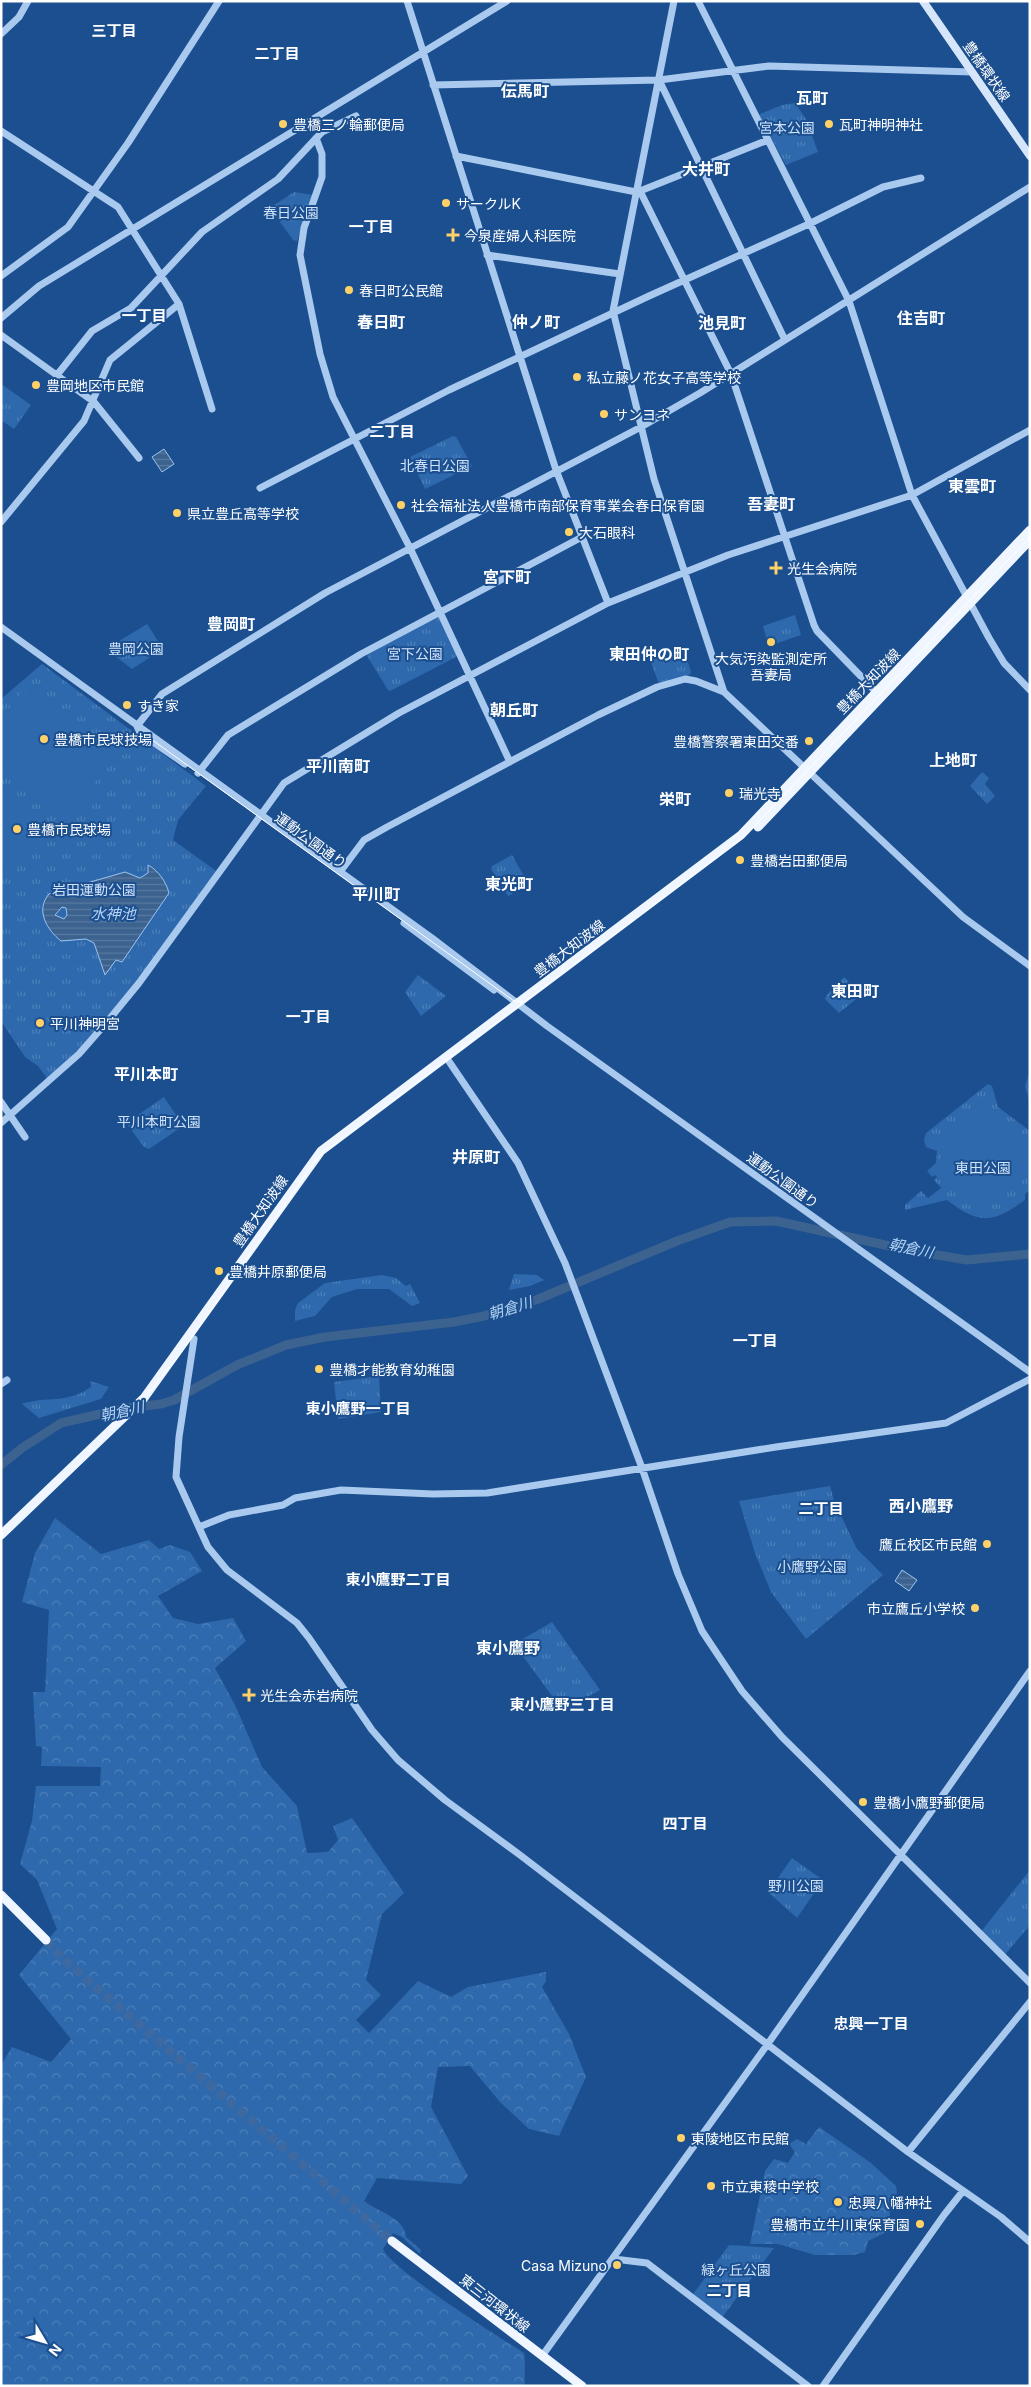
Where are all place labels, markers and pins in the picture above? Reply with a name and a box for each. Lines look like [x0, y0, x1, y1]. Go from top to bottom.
place label: 豊橋三ノ輪郵便局 [293, 116, 405, 133]
place label: 瓦町神明神社 [839, 116, 923, 133]
marker: 豊橋三ノ輪郵便局 [277, 118, 289, 130]
marker: 瓦町神明神社 [823, 118, 835, 130]
place label: サークルK [456, 195, 522, 212]
marker: サークルK [440, 197, 452, 209]
place label: 今泉産婦人科医院 [464, 227, 576, 244]
marker: 今泉産婦人科医院 [446, 228, 460, 242]
place label: 春日町公民館 [359, 282, 443, 299]
marker: 春日町公民館 [343, 284, 355, 296]
place label: 私立藤ノ花女子高等学校 [587, 369, 741, 386]
marker: 私立藤ノ花女子高等学校 [571, 371, 583, 383]
place label: 豊岡地区市民館 [46, 377, 144, 394]
marker: 豊岡地区市民館 [30, 379, 42, 391]
place label: サンヨネ [614, 406, 670, 423]
marker: サンヨネ [598, 408, 610, 420]
place label: 社会福祉法人豊橋市南部保育事業会春日保育園 [411, 497, 705, 514]
marker: 社会福祉法人豊橋市南部保育事業会春日保育園 [395, 499, 407, 511]
place label: 県立豊丘高等学校 [187, 505, 299, 522]
marker: 県立豊丘高等学校 [171, 507, 183, 519]
place label: 大石眼科 [579, 524, 635, 541]
marker: 大石眼科 [563, 526, 575, 538]
place label: 光生会病院 [787, 560, 857, 577]
marker: 光生会病院 [769, 561, 783, 575]
marker: 大気汚染監測定所 吾妻局 [765, 636, 777, 648]
place label: 大気汚染監測定所 吾妻局 [715, 650, 827, 683]
place label: すき家 [137, 697, 179, 714]
marker: すき家 [121, 699, 133, 711]
place label: 豊橋市民球技場 [54, 731, 152, 748]
marker: 豊橋市民球技場 [38, 733, 50, 745]
place label: 豊橋警察署東田交番 [673, 733, 799, 750]
marker: 豊橋警察署東田交番 [803, 735, 815, 747]
place label: 瑞光寺 [739, 785, 781, 802]
marker: 瑞光寺 [723, 787, 735, 799]
place label: 豊橋市民球場 [27, 821, 111, 838]
marker: 豊橋市民球場 [11, 823, 23, 835]
place label: 豊橋岩田郵便局 [750, 852, 848, 869]
marker: 豊橋岩田郵便局 [734, 854, 746, 866]
place label: 平川神明宮 [50, 1015, 120, 1032]
marker: 平川神明宮 [34, 1017, 46, 1029]
place label: 豊橋井原郵便局 [229, 1263, 327, 1280]
marker: 豊橋井原郵便局 [213, 1265, 225, 1277]
place label: 豊橋才能教育幼稚園 [329, 1361, 455, 1378]
marker: 豊橋才能教育幼稚園 [313, 1363, 325, 1375]
place label: 鷹丘校区市民館 [879, 1536, 977, 1553]
marker: 鷹丘校区市民館 [981, 1538, 993, 1550]
place label: 市立鷹丘小学校 [867, 1600, 965, 1617]
marker: 市立鷹丘小学校 [969, 1602, 981, 1614]
place label: 光生会赤岩病院 [260, 1687, 358, 1704]
marker: 光生会赤岩病院 [242, 1688, 256, 1702]
place label: 豊橋小鷹野郵便局 [873, 1794, 985, 1811]
marker: 豊橋小鷹野郵便局 [857, 1796, 869, 1808]
place label: 東陵地区市民館 [691, 2130, 789, 2147]
marker: 東陵地区市民館 [675, 2132, 687, 2144]
place label: 市立東稜中学校 [721, 2178, 819, 2195]
marker: 市立東稜中学校 [705, 2180, 717, 2192]
place label: 忠興八幡神社 [848, 2194, 932, 2211]
marker: 忠興八幡神社 [832, 2196, 844, 2208]
place label: 豊橋市立牛川東保育園 [770, 2216, 910, 2233]
marker: 豊橋市立牛川東保育園 [914, 2218, 926, 2230]
place label: Casa Mizuno [521, 2257, 607, 2274]
marker: Casa Mizuno [611, 2259, 623, 2271]

